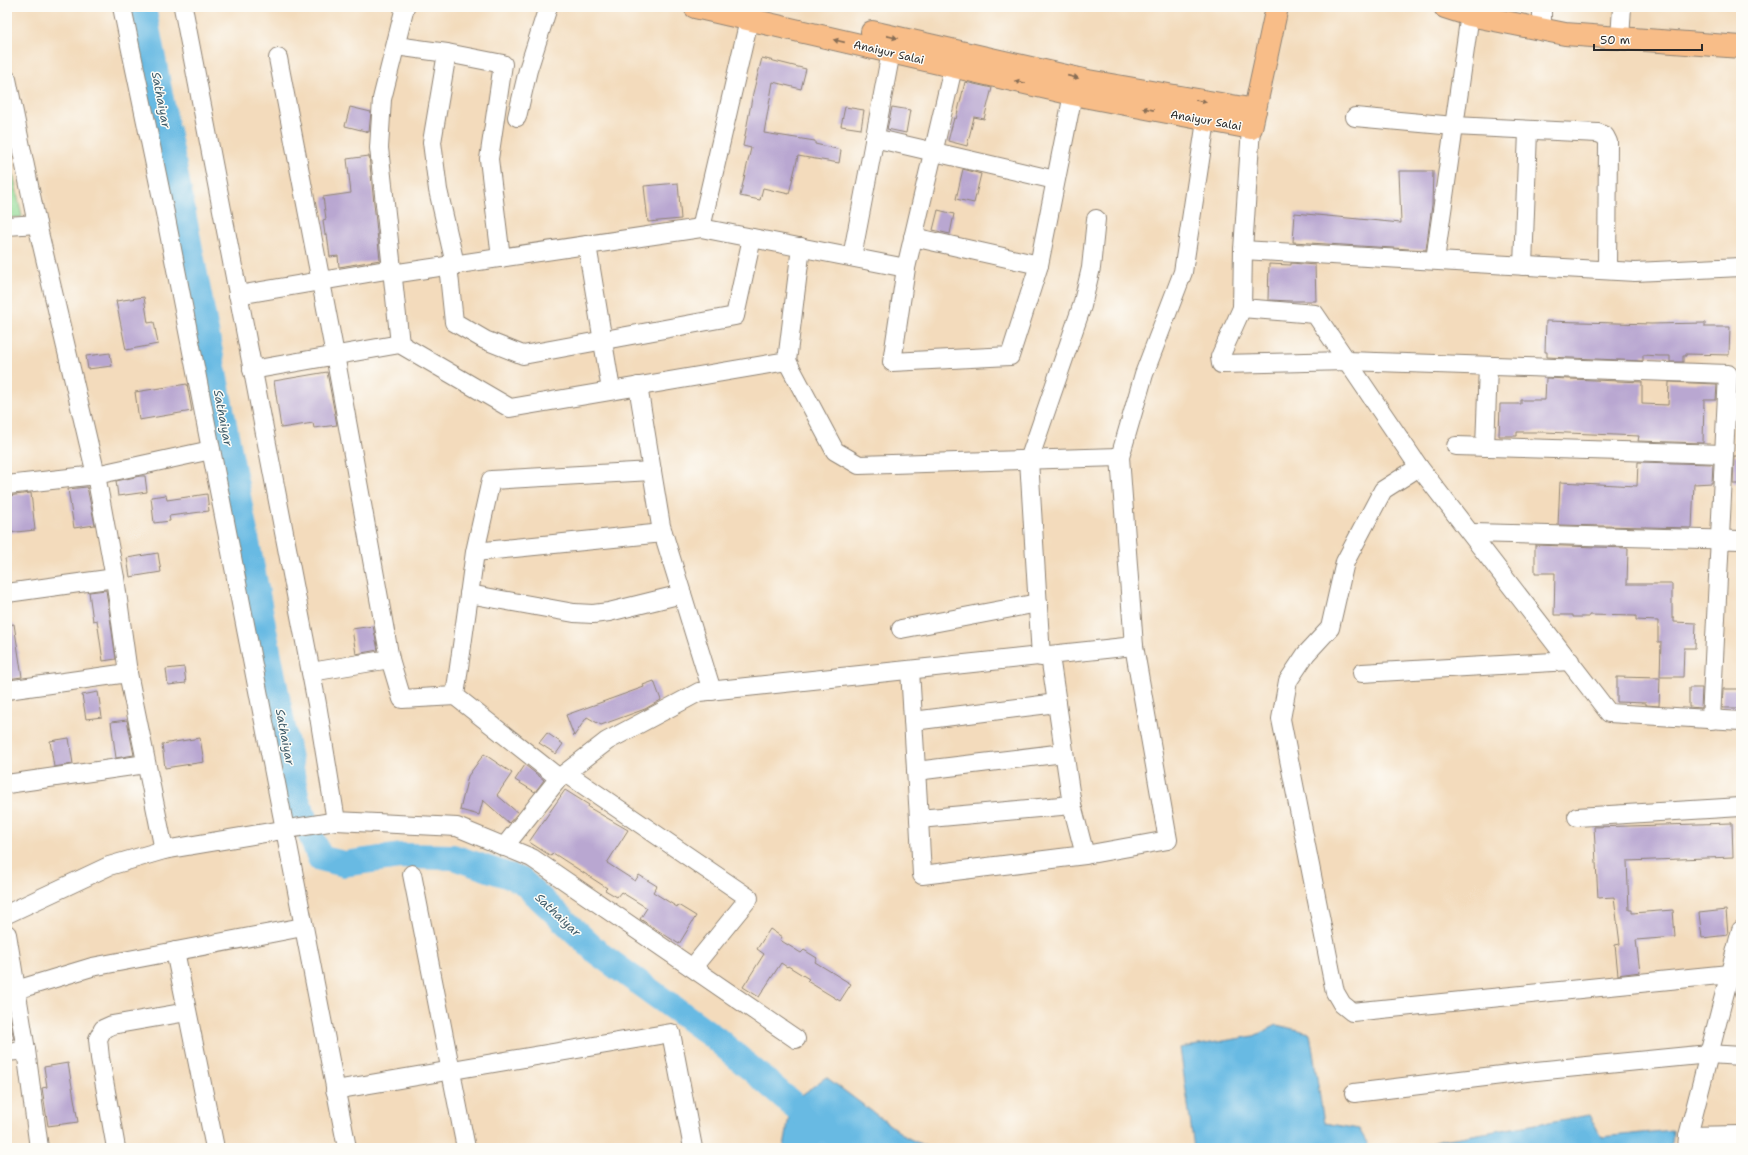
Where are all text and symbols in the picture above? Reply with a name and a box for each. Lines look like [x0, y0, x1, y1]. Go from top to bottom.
scale bar [1594, 26, 1702, 52]
text: 50 m [1600, 32, 1630, 48]
one-way arrow [885, 34, 898, 40]
one-way arrow [833, 37, 845, 43]
street label: Anaiyur Salai [852, 37, 926, 68]
water label: Sathaiyar [148, 70, 174, 130]
one-way arrow [1067, 75, 1079, 81]
one-way arrow [1014, 79, 1026, 85]
one-way arrow [1195, 98, 1207, 104]
one-way arrow [1141, 105, 1154, 111]
street label: Anaiyur Salai [1169, 107, 1243, 134]
water label: Sathaiyar [210, 388, 236, 448]
water label: Sathaiyar [272, 707, 298, 767]
water label: Sathaiyar [532, 890, 585, 941]

